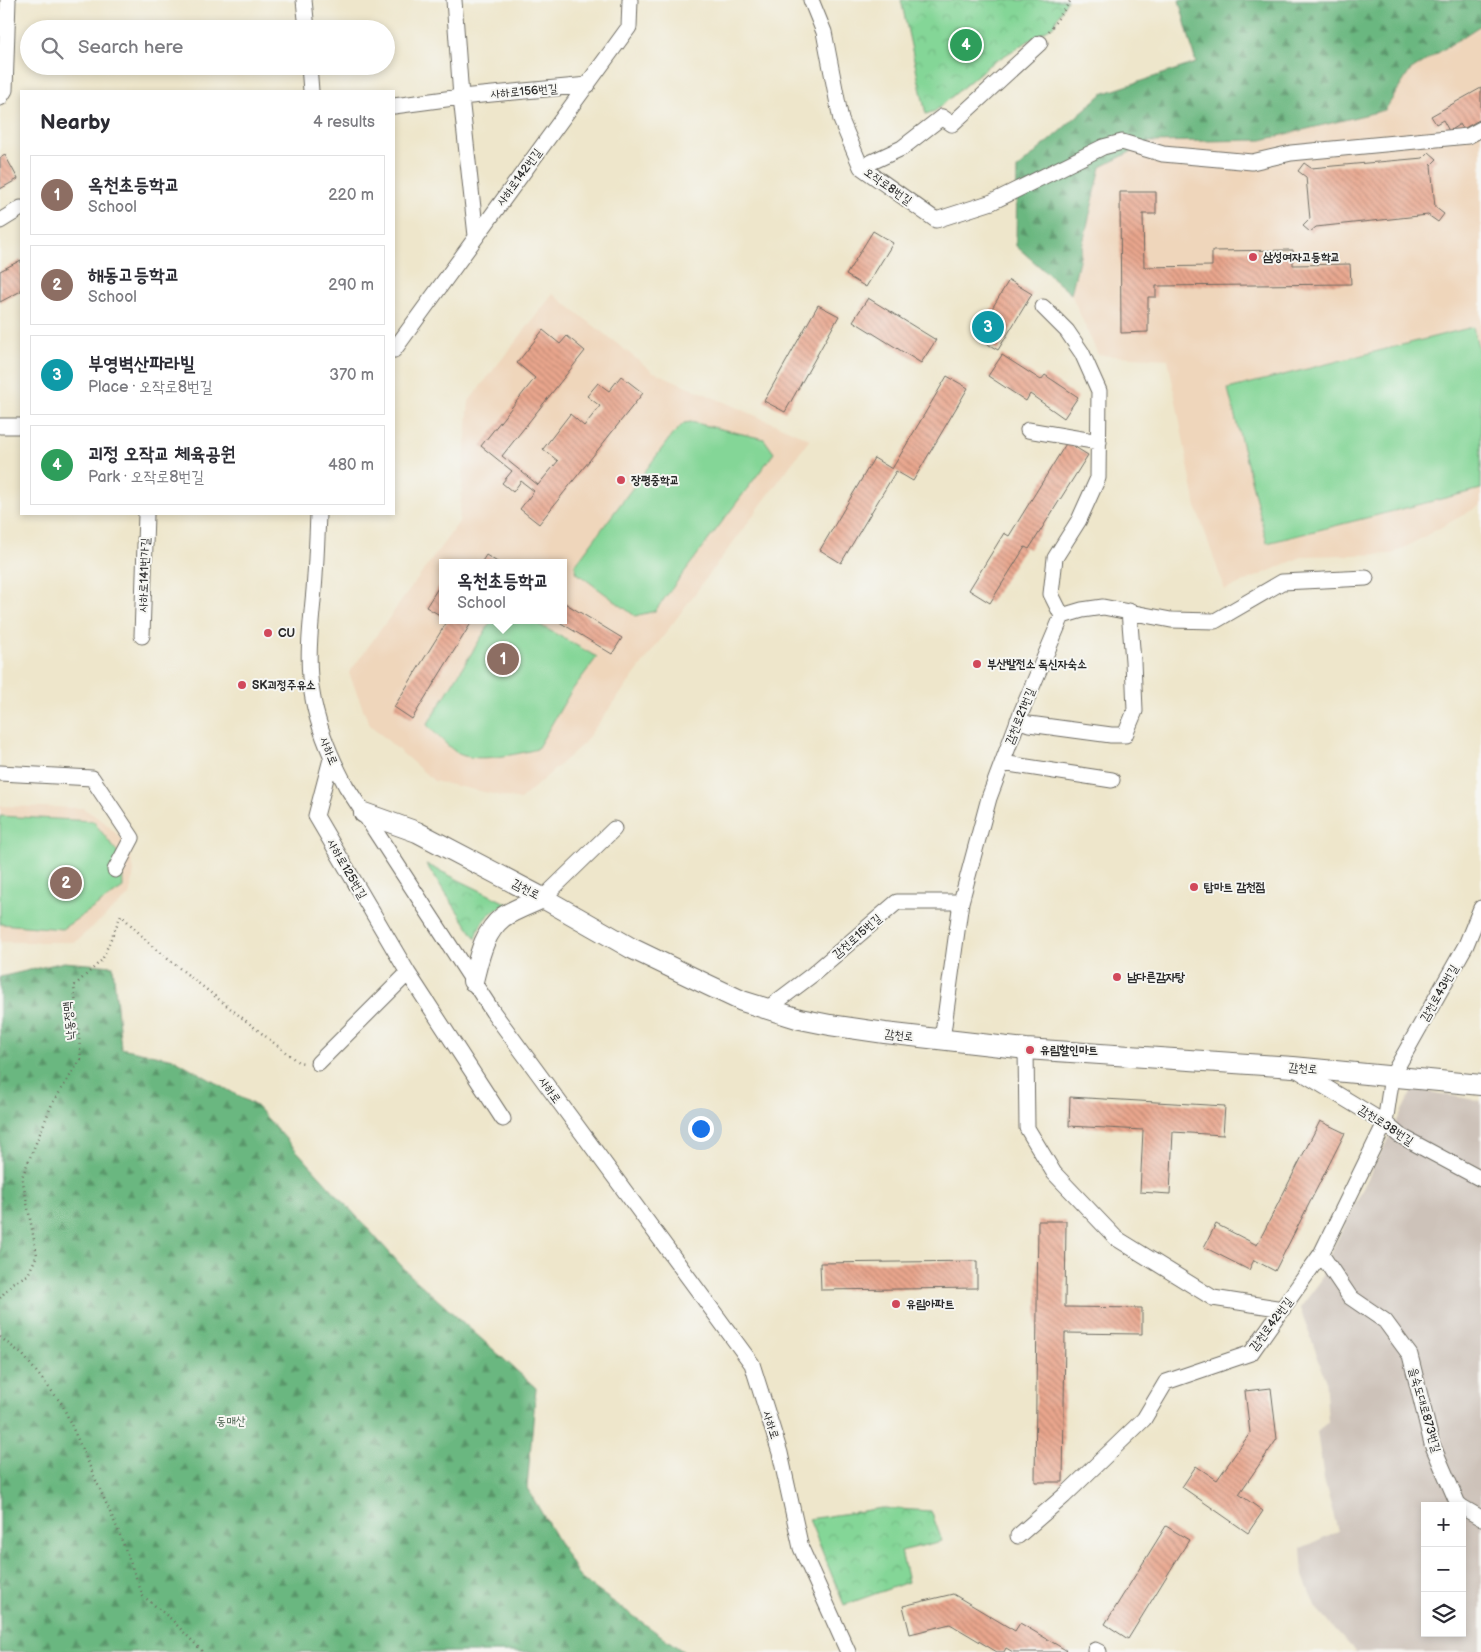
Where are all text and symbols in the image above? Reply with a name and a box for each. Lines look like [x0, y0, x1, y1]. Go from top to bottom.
search box [20, 20, 395, 75]
pin: 4 [950, 26, 982, 64]
icon: search [38, 34, 66, 62]
text: Search here [78, 36, 183, 59]
street label: 사하로156번길 [490, 81, 558, 102]
text: Nearby [40, 110, 110, 135]
text: 4 results [313, 113, 375, 132]
street label: 사하로142번길 [494, 145, 545, 209]
street label: 오작로8번길 [861, 164, 915, 209]
text: 옥천초등학교 [88, 174, 180, 197]
text: 1 [54, 186, 60, 205]
text: 220 m [328, 186, 374, 205]
text: School [88, 198, 137, 217]
place label: 삼성여자고등학교 [1263, 250, 1340, 265]
marker: 삼성여자고등학교 [1247, 251, 1259, 263]
text: 해동고등학교 [88, 264, 180, 287]
text: 2 [52, 276, 62, 295]
text: 290 m [328, 276, 374, 295]
text: School [88, 288, 137, 307]
pin: 3 [972, 308, 1004, 346]
text: 부영벽산파라빌 [88, 353, 195, 376]
text: 3 [52, 366, 62, 385]
text: 370 m [329, 366, 374, 385]
text: Place · 오작로8번길 [88, 378, 213, 397]
text: 괴정 오작교 체육공원 [88, 443, 236, 466]
text: 4 [52, 456, 62, 475]
text: 480 m [328, 456, 374, 475]
text: Park · 오작로8번길 [88, 468, 204, 487]
place label: 장평중학교 [631, 473, 679, 488]
marker: 장평중학교 [615, 474, 627, 486]
street label: 사하로141번가길 [136, 537, 153, 613]
popup [439, 559, 567, 624]
text: 옥천초등학교 [457, 570, 549, 593]
text: School [457, 594, 506, 613]
place label: CU [278, 626, 295, 641]
marker: CU [262, 627, 274, 639]
pin: 1 [487, 640, 519, 678]
place label: 부산발전소 독신자숙소 [987, 657, 1087, 672]
marker: 부산발전소 독신자숙소 [971, 658, 983, 670]
place label: SK괴정주유소 [252, 678, 316, 693]
marker: SK괴정주유소 [236, 679, 248, 691]
street label: 감천로21번길 [1002, 685, 1039, 747]
street label: 사하로 [316, 735, 341, 767]
street label: 사하로125번길 [323, 837, 370, 902]
pin: 2 [50, 864, 82, 902]
street label: 감천로 [509, 876, 542, 903]
place label: 탑마트 감천점 [1204, 880, 1266, 895]
marker: 탑마트 감천점 [1188, 881, 1200, 893]
street label: 감천로15번길 [830, 911, 885, 962]
street label: 감천로43번길 [1417, 962, 1462, 1024]
place label: 남다른감자탕 [1127, 970, 1185, 985]
marker: 남다른감자탕 [1111, 971, 1123, 983]
street label: 낙동정맥 [60, 1001, 79, 1041]
street label: 감천로 [884, 1026, 914, 1045]
place label: 유림할인마트 [1040, 1043, 1098, 1058]
marker: 유림할인마트 [1024, 1044, 1036, 1056]
street label: 감천로 [1288, 1060, 1318, 1077]
street label: 사하로 [535, 1074, 564, 1106]
street label: 감천로38번길 [1355, 1102, 1416, 1149]
your location [688, 1116, 714, 1142]
street label: 감천로42번길 [1247, 1294, 1296, 1354]
place label: 유림아파트 [906, 1297, 955, 1312]
marker: 유림아파트 [890, 1298, 902, 1310]
street label: 을숙도대로873번길 [1405, 1366, 1444, 1455]
street label: 사하로 [759, 1409, 782, 1441]
park label: 동매산 [217, 1414, 246, 1429]
map controls [1421, 1502, 1466, 1637]
button: + [1421, 1502, 1466, 1547]
button: − [1421, 1547, 1466, 1592]
button: layers [1421, 1592, 1466, 1637]

